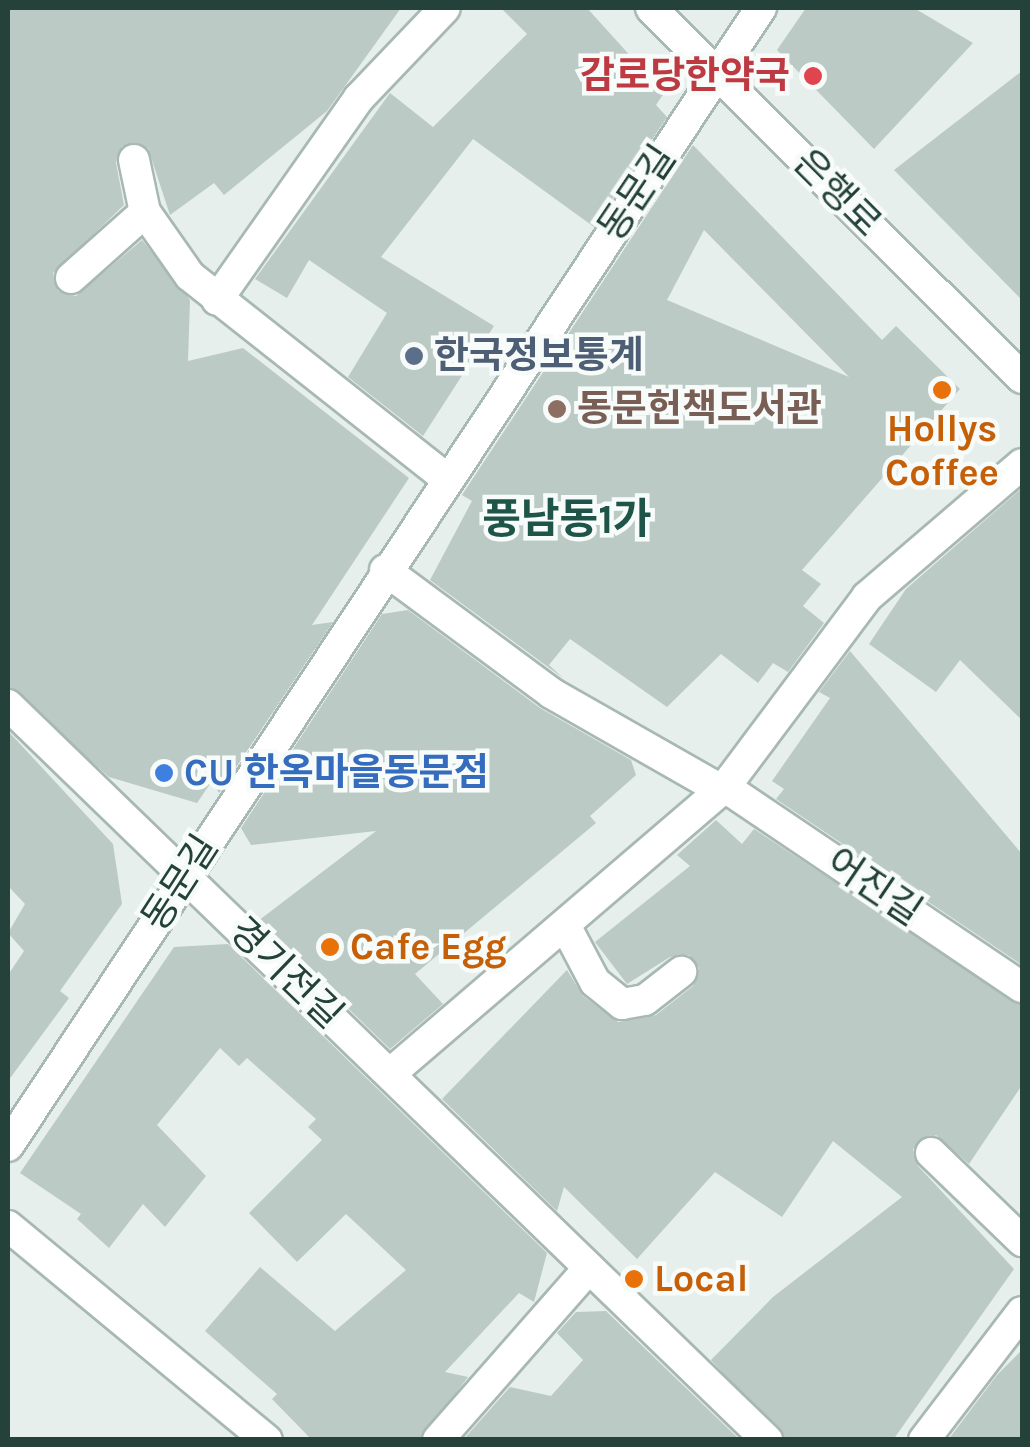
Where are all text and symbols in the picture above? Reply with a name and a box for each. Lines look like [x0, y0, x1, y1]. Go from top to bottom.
place label: 감로당한약국 [580, 53, 790, 99]
marker: 감로당한약국 [800, 63, 826, 89]
street label: 동문길 [589, 137, 685, 249]
street label: 은행로 [784, 140, 890, 246]
place label: 한국정보통계 [434, 333, 644, 379]
marker: 한국정보통계 [403, 345, 425, 367]
marker: Hollys Coffee [931, 379, 953, 401]
place label: 동문헌책도서관 [577, 386, 822, 432]
marker: 동문헌책도서관 [546, 398, 568, 420]
place label: Hollys Coffee [885, 406, 999, 496]
district label: 풍남동1가 [482, 494, 652, 544]
place label: CU 한옥마을동문점 [184, 750, 489, 796]
marker: CU 한옥마을동문점 [153, 762, 175, 784]
street label: 동문길 [132, 827, 228, 939]
street label: 어진길 [818, 839, 930, 935]
street label: 경기전길 [220, 908, 352, 1038]
place label: Cafe Egg [350, 924, 507, 970]
marker: Cafe Egg [319, 936, 341, 958]
place label: Local [654, 1256, 748, 1302]
marker: Local [623, 1268, 645, 1290]

